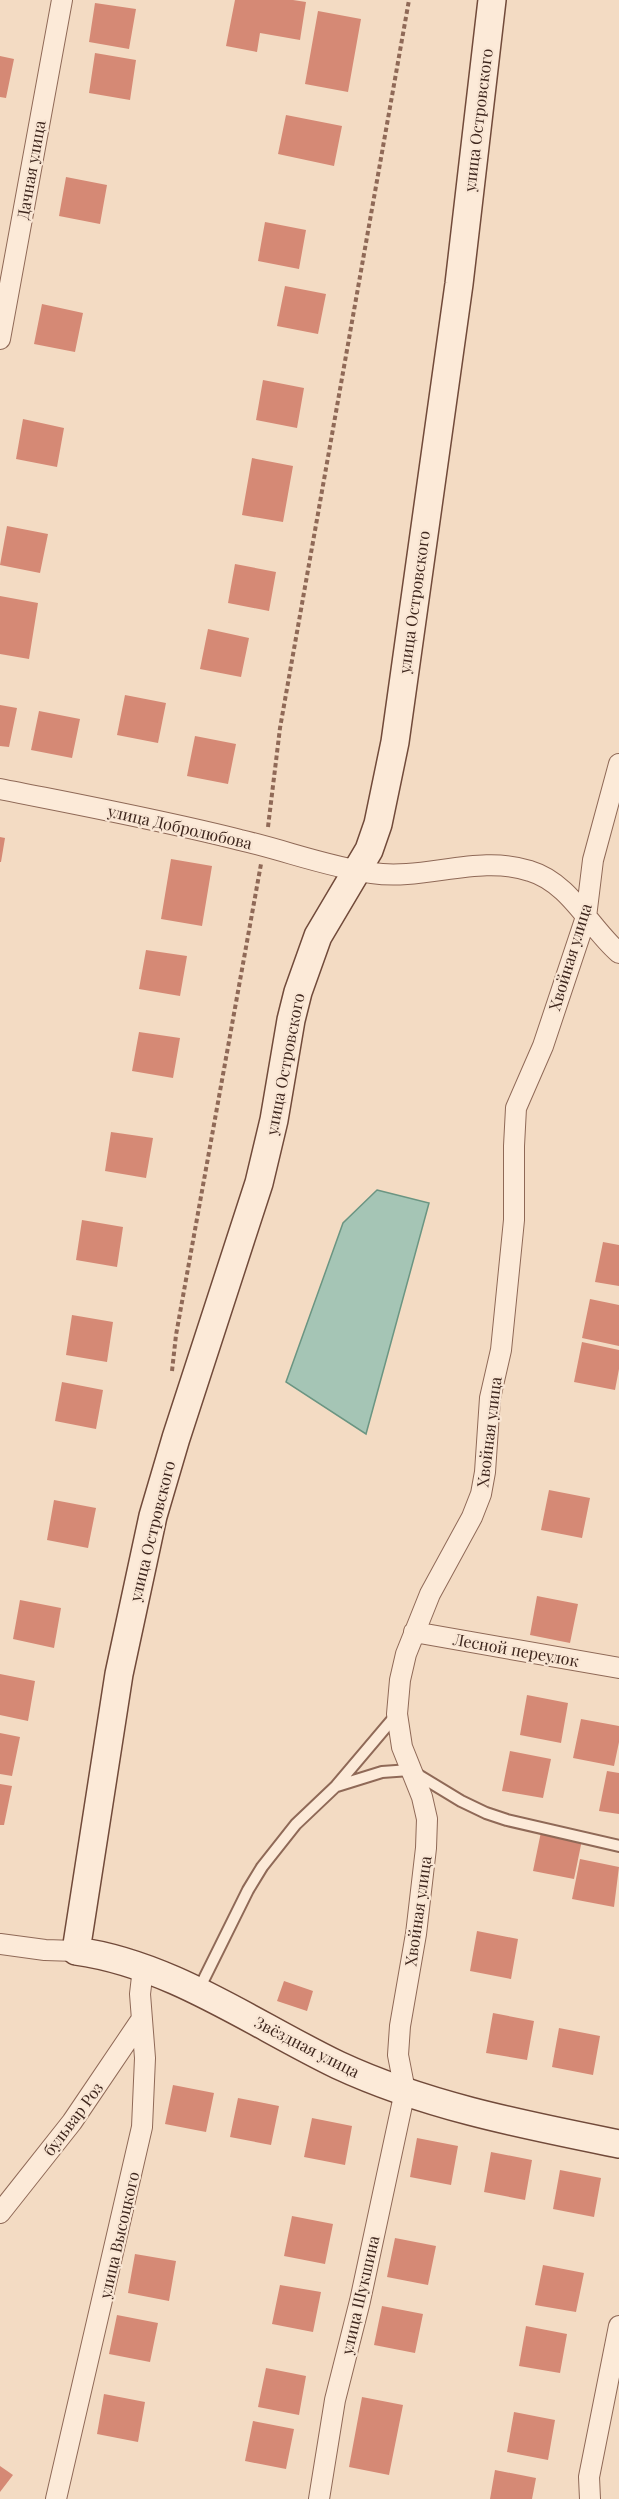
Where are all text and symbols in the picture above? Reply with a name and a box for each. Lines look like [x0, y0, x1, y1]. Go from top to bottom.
street label: улица Островского [458, 47, 497, 194]
street label: Дачная улица [11, 119, 50, 221]
street label: улица Островского [393, 529, 434, 676]
street label: улица Добролюбова [105, 799, 254, 853]
street label: Хвойная улица [543, 901, 596, 1013]
street label: улица Островского [260, 991, 309, 1138]
street label: Хвойная улица [471, 1375, 506, 1488]
street label: улица Островского [124, 1458, 179, 1604]
street label: Лесной переулок [450, 1628, 581, 1671]
street label: Хвойная улица [399, 1854, 436, 1967]
street label: Звёздная улица [251, 2011, 363, 2082]
street label: бульвар Роз [38, 2077, 107, 2160]
street label: улица Высоцкого [93, 2169, 143, 2301]
street label: улица Шукшина [335, 2233, 383, 2357]

